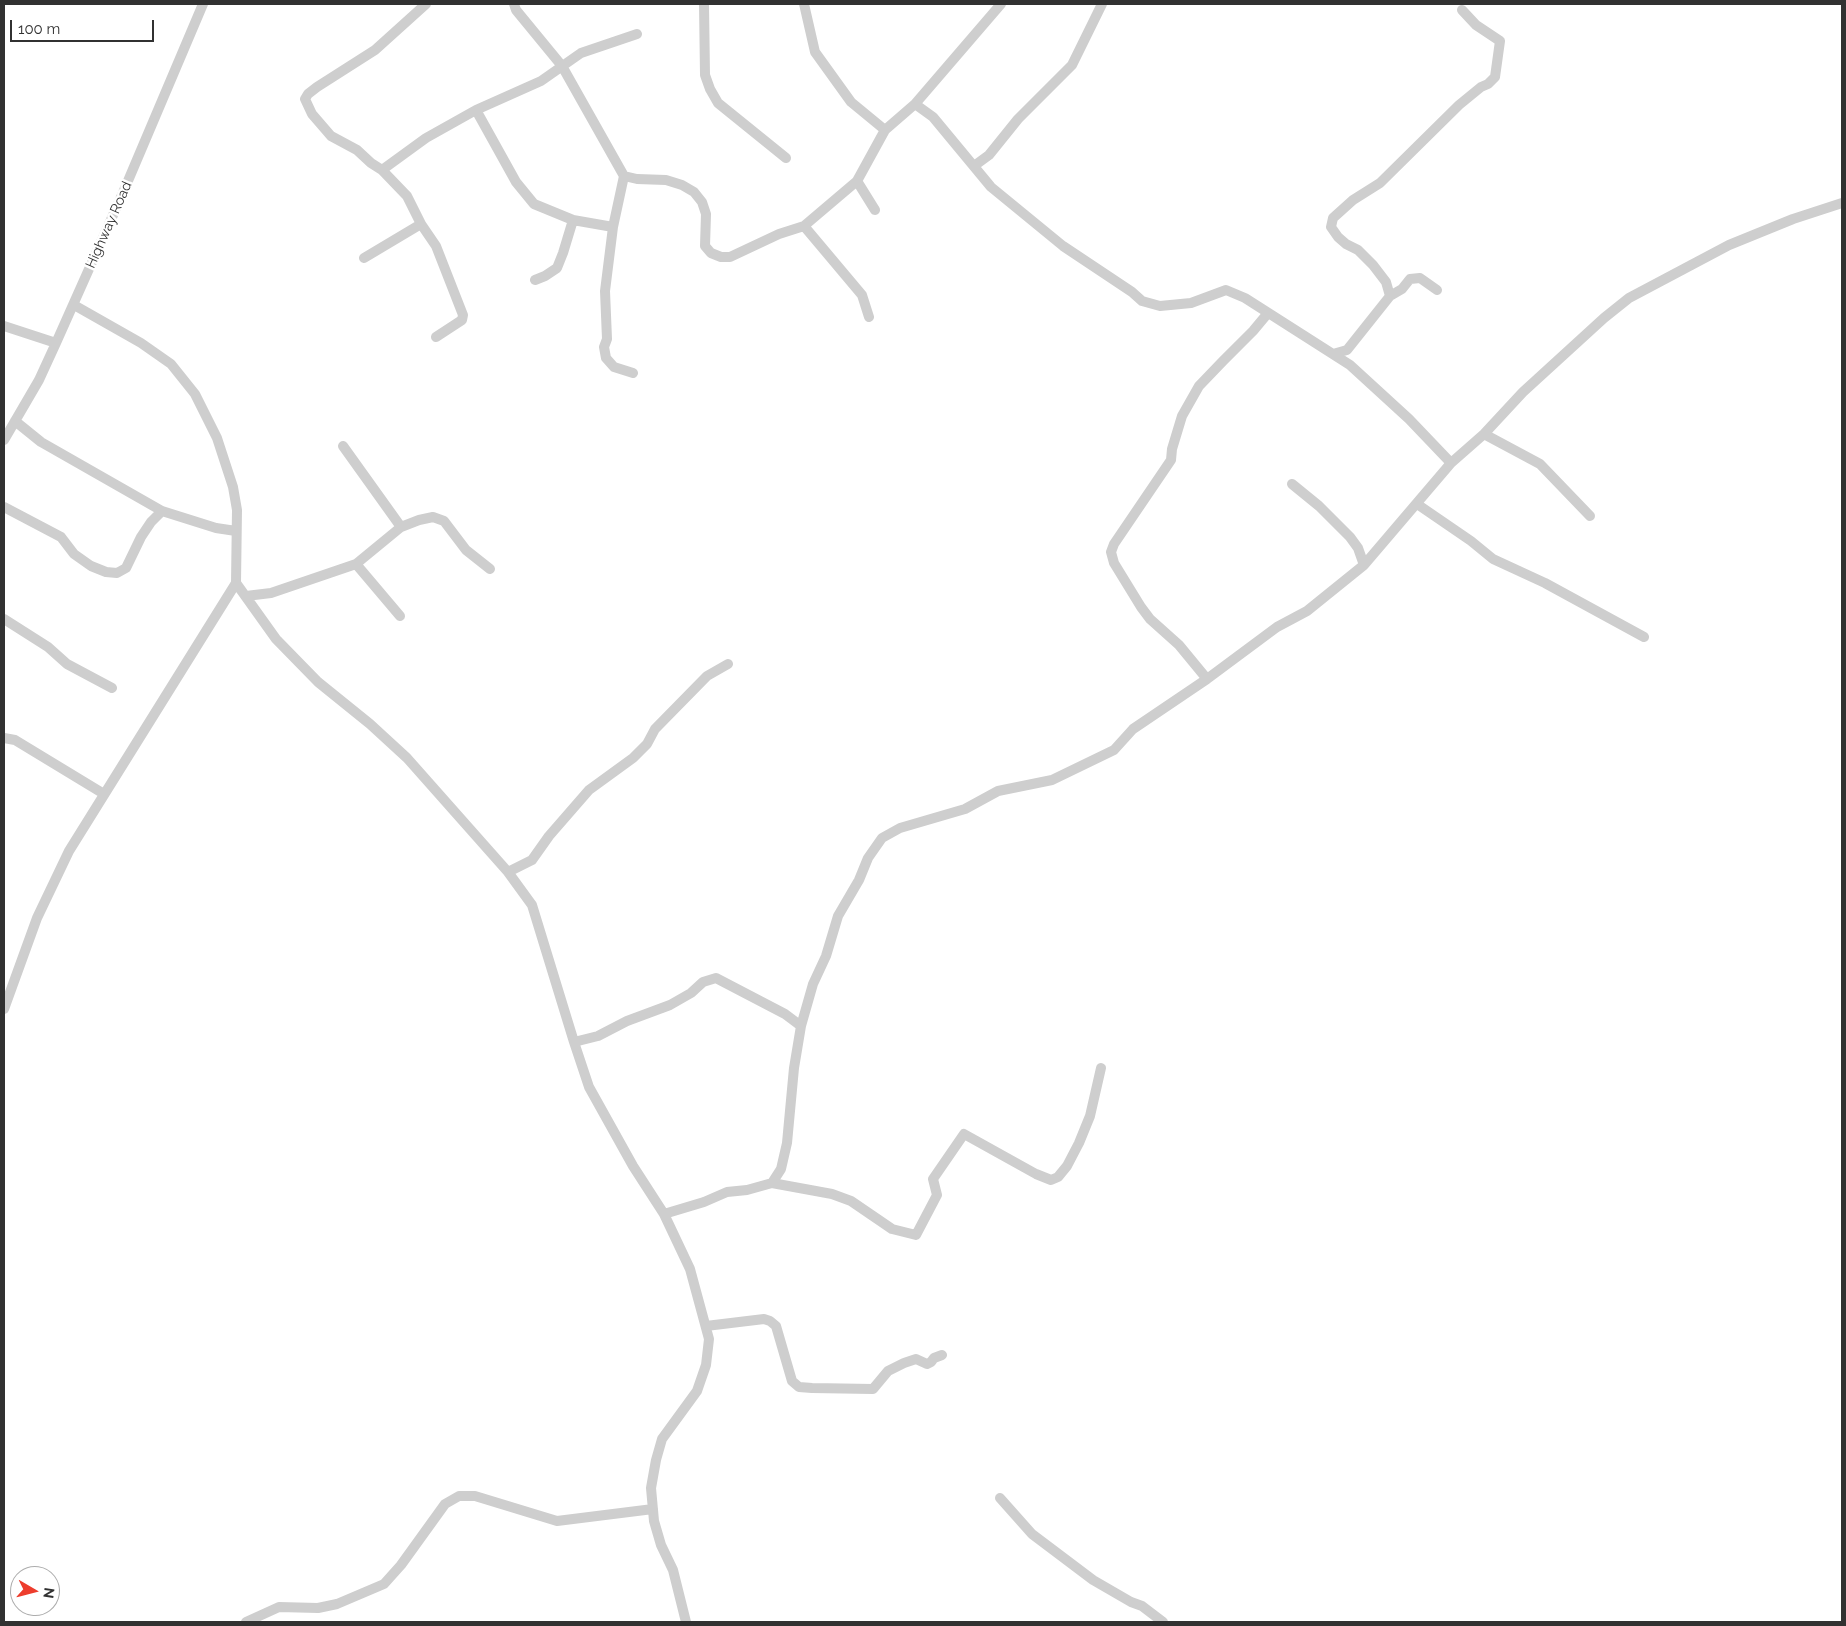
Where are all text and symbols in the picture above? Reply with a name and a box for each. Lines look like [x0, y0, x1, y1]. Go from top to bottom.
scale bar [12, 10, 156, 42]
text: 100 m [18, 20, 60, 38]
street label: Highway Road [82, 179, 136, 271]
north arrow [10, 1566, 60, 1616]
text: N [40, 1587, 58, 1599]

